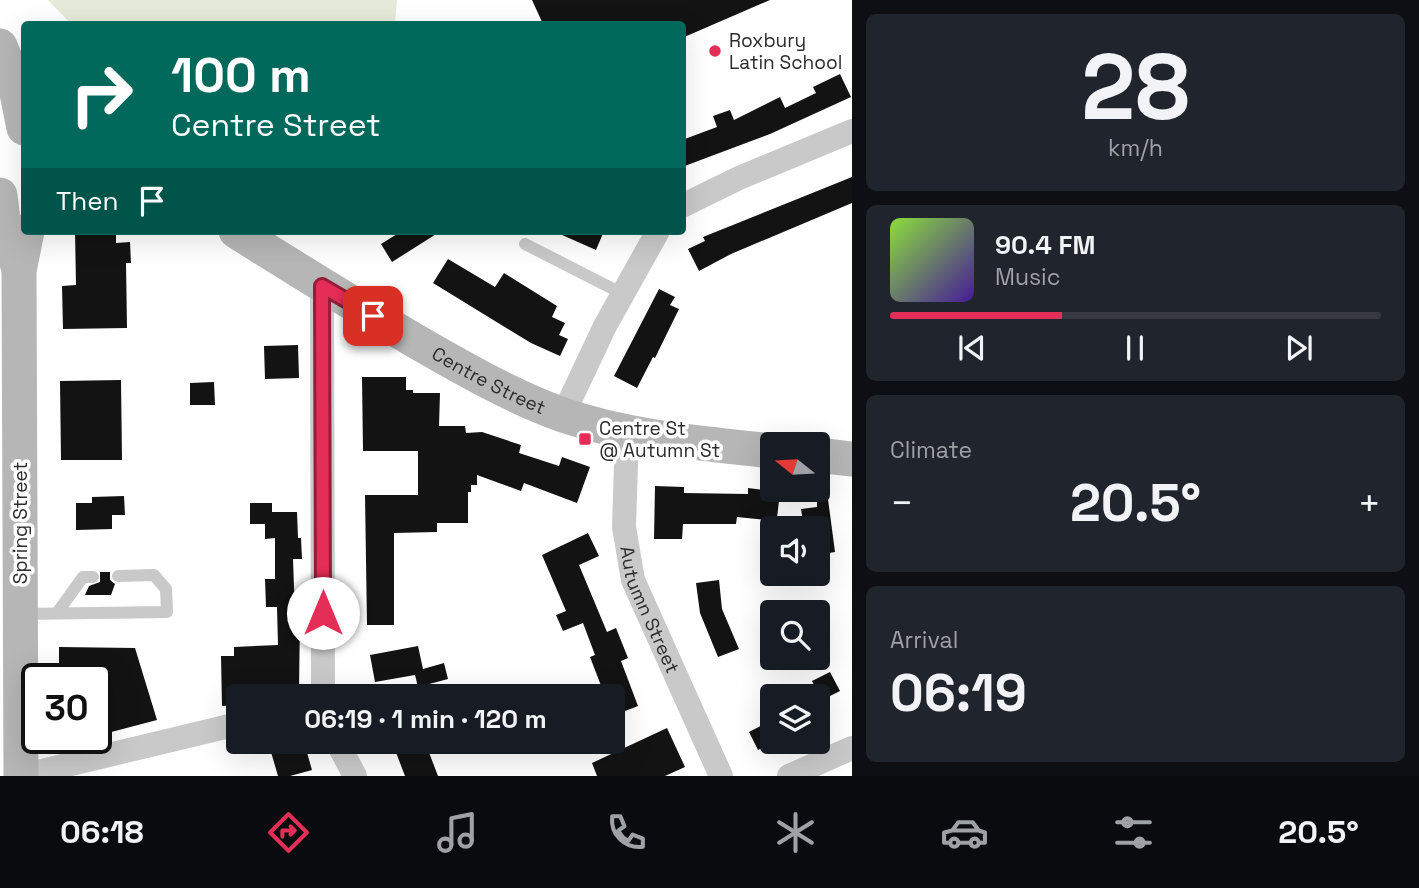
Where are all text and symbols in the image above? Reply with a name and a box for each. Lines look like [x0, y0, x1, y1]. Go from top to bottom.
place label: Roxbury Latin School [729, 28, 842, 75]
text: 28 [1081, 29, 1190, 146]
marker: Roxbury Latin School [707, 43, 723, 59]
text: 100 m [171, 44, 311, 106]
icon: right [56, 49, 147, 140]
text: Centre Street [171, 105, 381, 145]
text: km/h [1108, 133, 1163, 163]
icon: arrive [133, 182, 171, 220]
text: Then [56, 184, 119, 218]
text: 90.4 FM [995, 228, 1095, 262]
text: Music [995, 262, 1060, 292]
pin [343, 286, 403, 346]
icon: arrive [354, 297, 392, 335]
icon: previous [953, 329, 991, 367]
icon: pause [1116, 329, 1154, 367]
icon: next [1280, 329, 1318, 367]
street label: Centre Street [427, 341, 549, 420]
place label: Centre St @ Autumn St [599, 416, 720, 463]
marker: Centre St @ Autumn St [577, 431, 593, 447]
north arrow [760, 432, 830, 502]
map controls [760, 432, 830, 754]
text: Climate [890, 435, 972, 465]
street label: Spring Street [8, 462, 33, 584]
text: 20.5° [1070, 470, 1201, 536]
text: − [890, 479, 914, 527]
text: + [1357, 479, 1381, 527]
button: sound [760, 516, 830, 586]
street label: Autumn Street [614, 544, 685, 677]
position arrow [286, 576, 360, 650]
button: search [760, 600, 830, 670]
text: Arrival [890, 625, 958, 655]
text: 06:19 [890, 660, 1027, 726]
speed limit sign: 30 [21, 663, 112, 754]
button: layers [760, 684, 830, 754]
text: 06:19 · 1 min · 120 m [304, 702, 547, 736]
icon: directions [264, 808, 313, 857]
icon: music [433, 808, 482, 857]
icon: phone [602, 808, 651, 857]
icon: climate [771, 808, 820, 857]
icon: car [940, 808, 989, 857]
icon: filters [1109, 808, 1158, 857]
text: 06:18 [60, 812, 144, 852]
text: 20.5° [1278, 812, 1359, 852]

